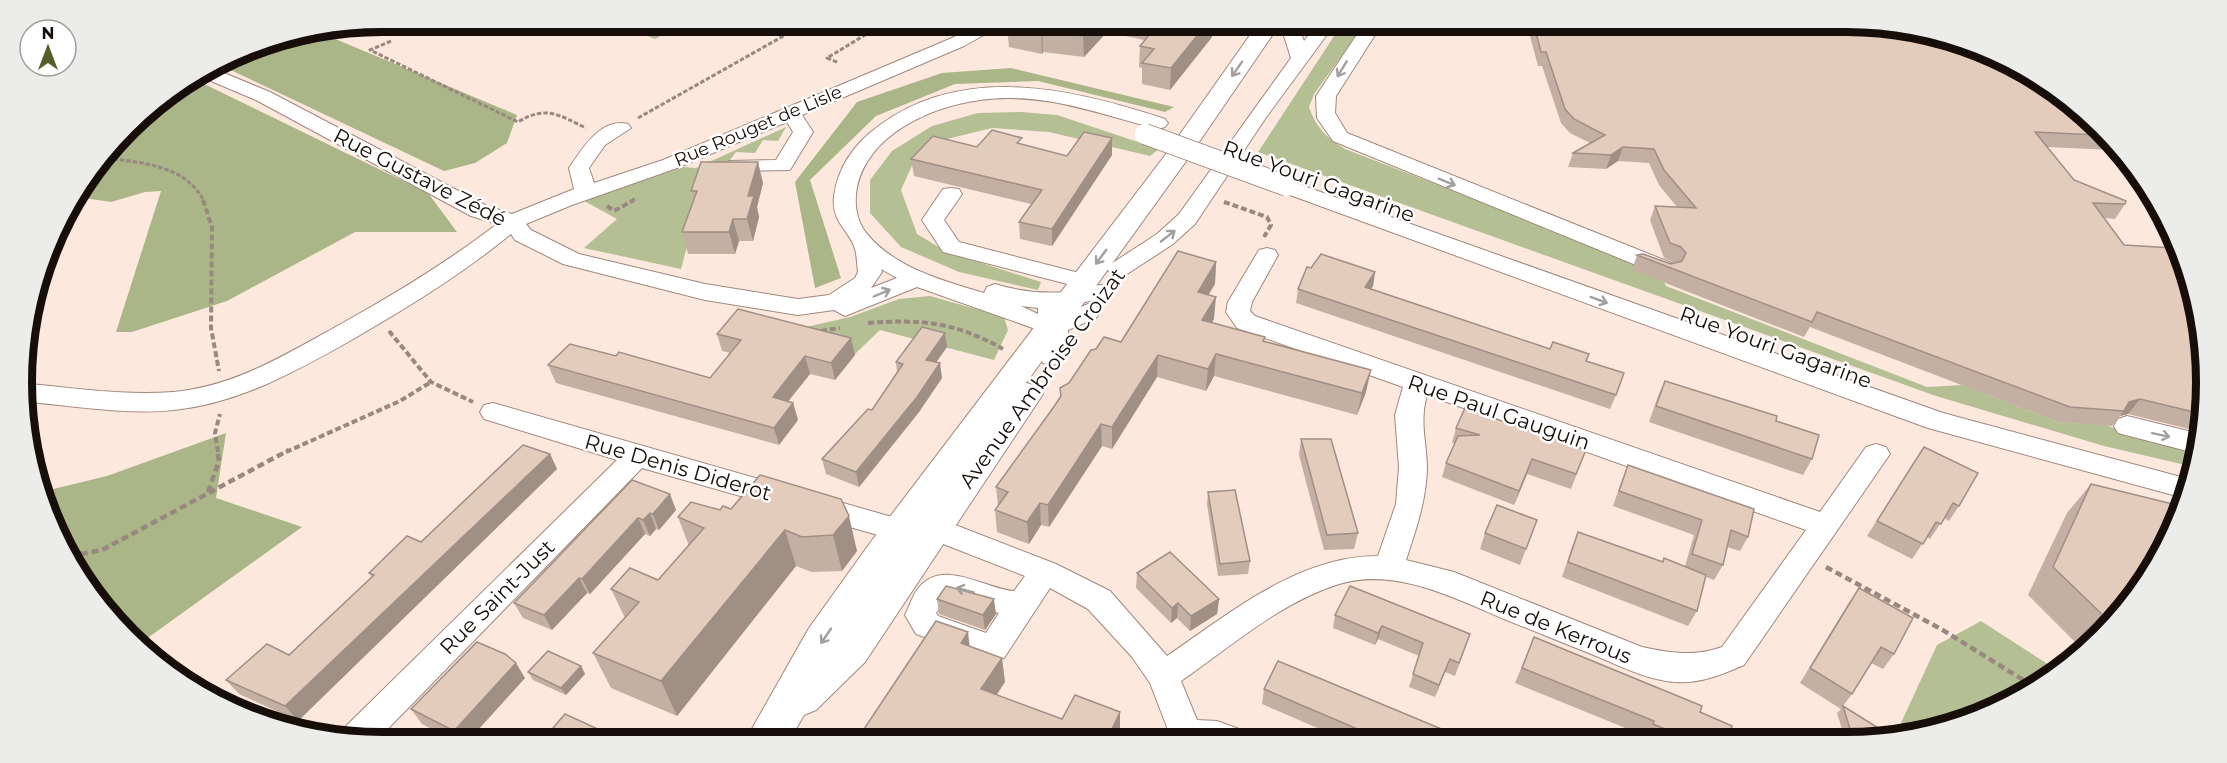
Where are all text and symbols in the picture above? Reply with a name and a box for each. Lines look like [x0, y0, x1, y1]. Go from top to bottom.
north arrow [18, 18, 78, 78]
text: N [42, 24, 54, 43]
one-way arrow [1336, 60, 1348, 77]
one-way arrow [1231, 61, 1243, 77]
street label: Rue Rouget de Lisle [671, 81, 845, 171]
street label: Rue Gustave Zédé [329, 123, 511, 231]
street label: Rue Youri Gagarine [1220, 135, 1418, 227]
one-way arrow [1438, 177, 1456, 188]
one-way arrow [1159, 229, 1175, 242]
one-way arrow [1095, 249, 1107, 265]
street label: Avenue Ambroise Croizat [954, 263, 1130, 493]
one-way arrow [872, 287, 891, 298]
one-way arrow [1589, 295, 1607, 306]
street label: Rue Youri Gagarine [1677, 301, 1875, 393]
street label: Rue Paul Gauguin [1405, 369, 1593, 455]
street label: Rue Denis Diderot [582, 428, 774, 506]
one-way arrow [2151, 430, 2170, 441]
street label: Rue Saint-Just [434, 534, 560, 660]
one-way arrow [956, 583, 975, 595]
street label: Rue de Kerrous [1477, 585, 1635, 669]
one-way arrow [820, 627, 832, 643]

